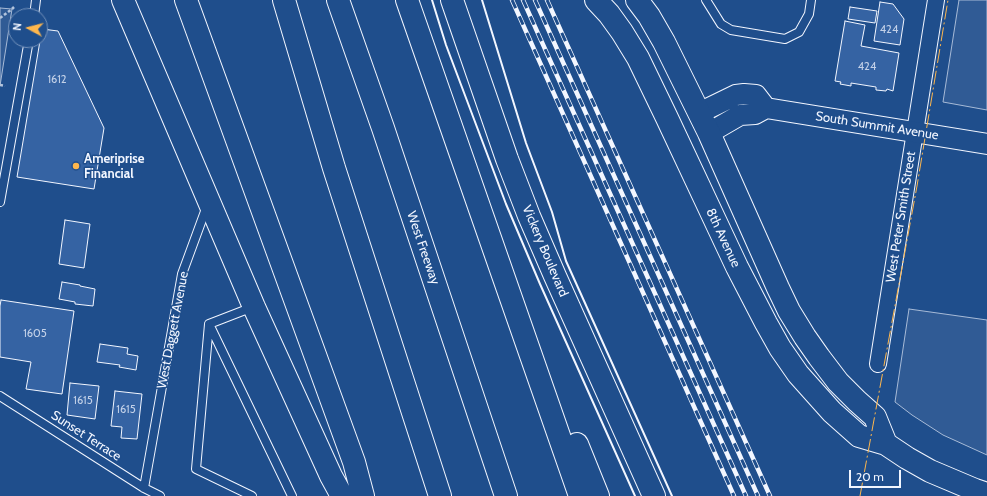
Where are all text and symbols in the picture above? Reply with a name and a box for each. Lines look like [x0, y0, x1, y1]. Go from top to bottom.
north arrow [8, 8, 48, 48]
text: N [10, 22, 25, 31]
house number: 424 [880, 23, 898, 37]
house number: 424 [858, 60, 876, 74]
house number: 1612 [47, 73, 67, 87]
street label: South Summit Avenue [814, 109, 940, 143]
street label: West Peter Smith Street [883, 150, 919, 284]
place label: Ameriprise Financial [84, 151, 145, 182]
marker: Ameriprise Financial [71, 161, 81, 171]
street label: Vickery Boulevard [519, 203, 571, 299]
street label: 8th Avenue [703, 206, 743, 270]
street label: West Freeway [403, 209, 443, 287]
street label: West Daggett Avenue [154, 270, 192, 390]
house number: 1605 [23, 327, 47, 341]
house number: 1615 [73, 394, 93, 408]
house number: 1615 [116, 403, 136, 417]
street label: Sunset Terrace [48, 408, 124, 464]
scale bar [851, 462, 903, 488]
text: 20 m [856, 469, 884, 484]

